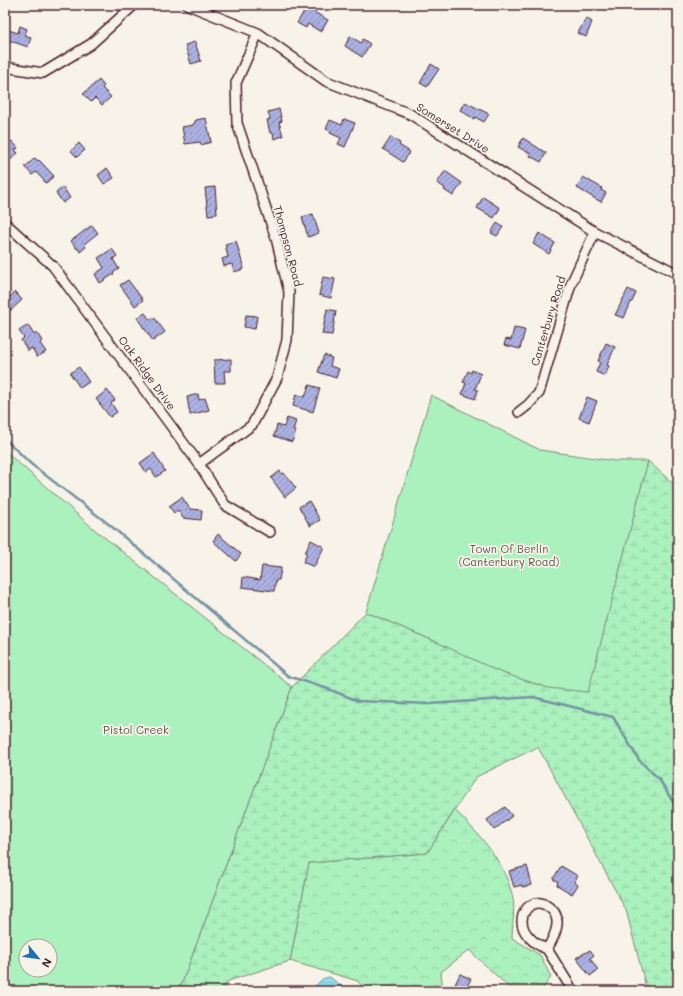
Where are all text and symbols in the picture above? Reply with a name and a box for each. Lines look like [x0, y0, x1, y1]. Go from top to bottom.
street label: Somerset Drive [414, 99, 493, 156]
street label: Thompson Road [270, 204, 307, 288]
street label: Canterbury Road [527, 274, 568, 368]
street label: Oak Ridge Drive [115, 333, 179, 413]
park label: Town Of Berlin (Canterbury Road) [459, 541, 560, 569]
park label: Pistol Creek [103, 722, 169, 737]
north arrow [18, 938, 58, 978]
text: N [39, 956, 56, 970]

